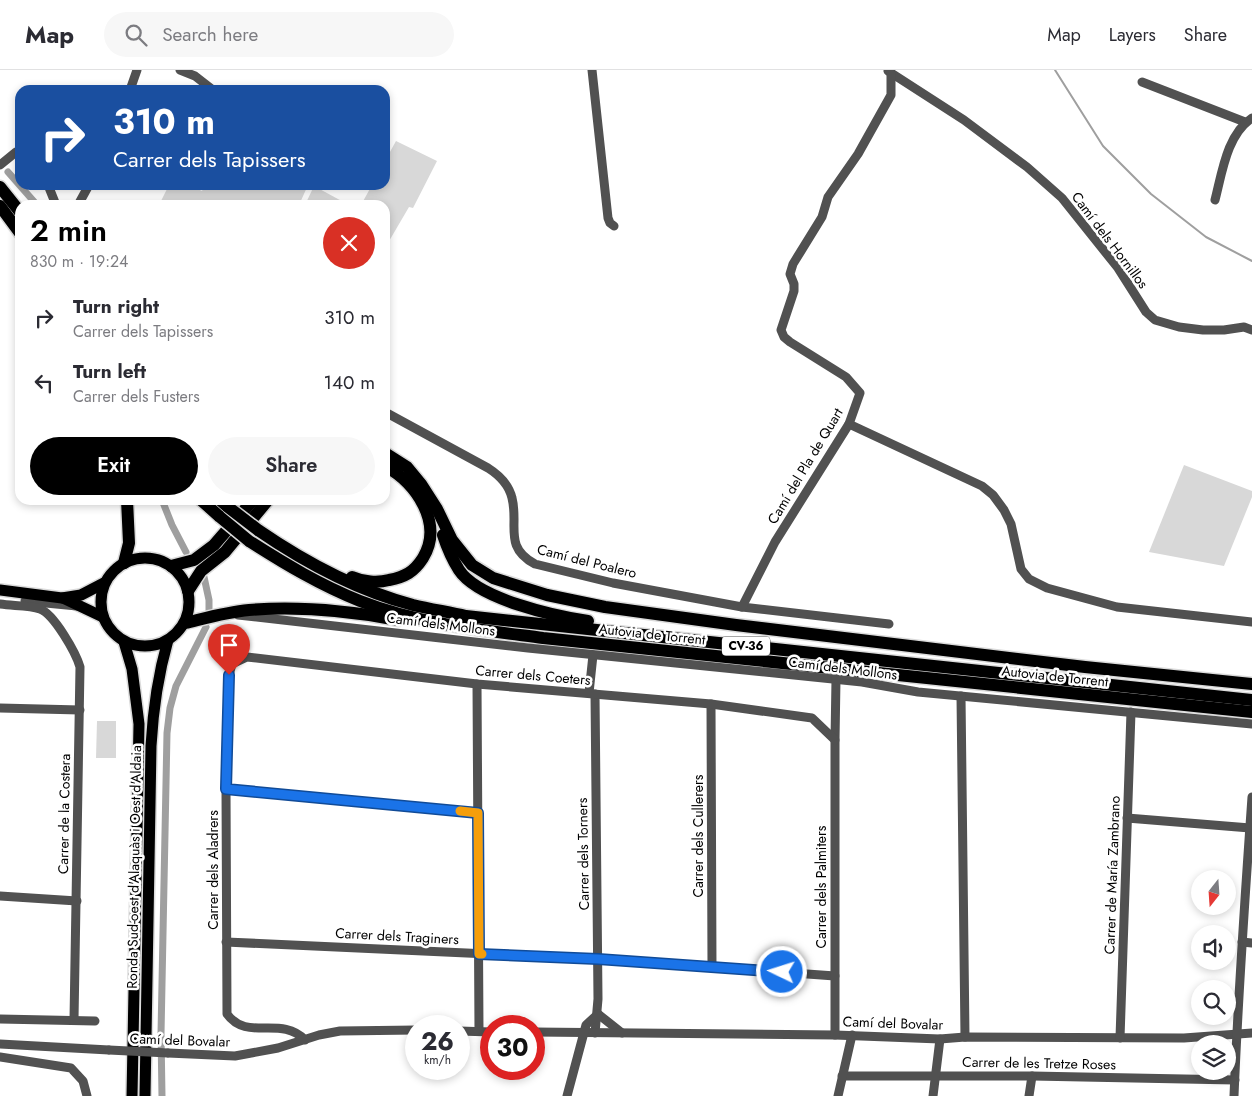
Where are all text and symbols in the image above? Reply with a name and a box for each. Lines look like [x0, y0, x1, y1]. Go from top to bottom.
search box [104, 12, 454, 57]
text: Map [25, 17, 74, 52]
icon: search [122, 21, 150, 49]
text: Search here [162, 21, 258, 48]
text: Map [1047, 22, 1081, 48]
text: Layers [1109, 22, 1156, 48]
text: Share [1184, 22, 1227, 48]
text: 310 m [113, 97, 215, 147]
icon: right [30, 105, 95, 170]
text: Carrer dels Tapissers [113, 143, 306, 175]
street label: Camí dels Hornillos [1067, 187, 1153, 293]
text: 2 min [30, 209, 107, 252]
button: close [323, 217, 375, 269]
text: 830 m · 19:24 [30, 250, 128, 273]
text: Turn right [73, 293, 159, 320]
icon: right [30, 304, 58, 332]
text: 310 m [324, 304, 375, 331]
text: Carrer dels Tapissers [73, 320, 213, 343]
text: Turn left [73, 358, 146, 385]
icon: left [30, 369, 58, 397]
text: 140 m [323, 369, 375, 396]
text: Carrer dels Fusters [73, 385, 200, 408]
street label: Camí del Pla de Quart [762, 404, 848, 528]
button: Exit [30, 437, 198, 495]
button: Share [208, 437, 375, 495]
street label: Camí del Poalero [535, 539, 639, 583]
street label: Camí dels Mollons [385, 607, 497, 641]
street label: Autovia de Torrent [598, 618, 707, 650]
pin [208, 624, 250, 675]
icon: arrive [215, 631, 243, 659]
road number: CV-36 [722, 636, 770, 656]
street label: Camí dels Mollons [787, 651, 899, 685]
street label: Carrer dels Coeters [475, 660, 592, 690]
street label: Autovia de Torrent [1001, 660, 1110, 692]
street label: Ronda Sud-oest d'Alaquàs i Oest d'Aldaia [122, 745, 146, 989]
street label: Carrer de la Costera [53, 754, 75, 874]
street label: Carrer dels Cullerers [688, 774, 708, 898]
street label: Carrer de María Zambrano [1099, 795, 1125, 955]
street label: Carrer dels Torners [572, 797, 594, 911]
street label: Carrer dels Aladrers [203, 810, 223, 930]
street label: Carrer dels Palmiters [811, 825, 831, 948]
north arrow [1191, 870, 1236, 915]
map controls [1191, 870, 1236, 1080]
street label: Carrer dels Traginers [335, 923, 460, 949]
button: sound [1191, 925, 1236, 970]
position arrow [755, 945, 807, 997]
button: search [1191, 980, 1236, 1025]
street label: Camí del Bovalar [842, 1011, 944, 1035]
speed limit sign: 30 [480, 1015, 545, 1080]
text: 26 [421, 1023, 454, 1059]
street label: Camí del Bovalar [129, 1028, 231, 1052]
button: layers [1191, 1035, 1236, 1080]
text: km/h [424, 1051, 451, 1069]
street label: Carrer de les Tretze Roses [962, 1052, 1116, 1074]

